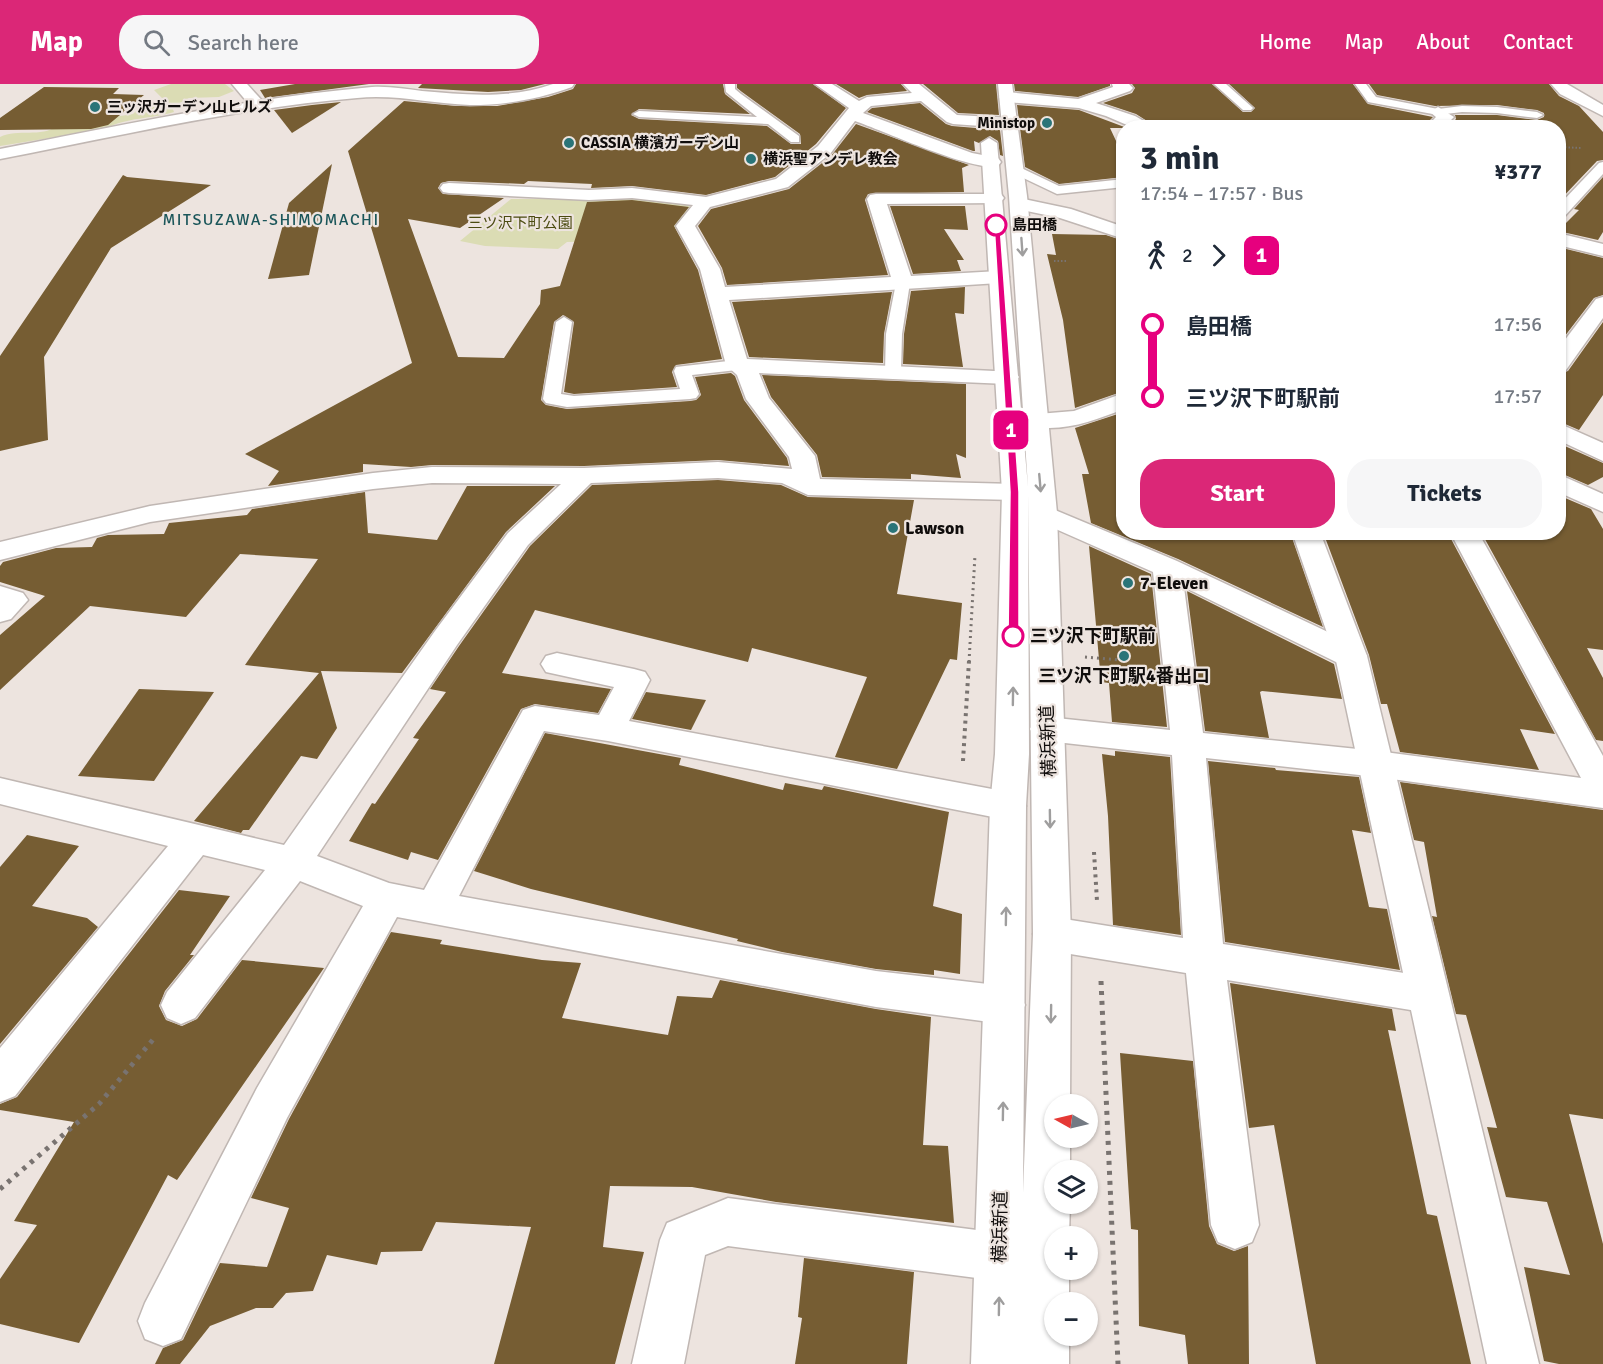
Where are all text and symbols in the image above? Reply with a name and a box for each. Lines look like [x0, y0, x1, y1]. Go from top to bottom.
search box [119, 15, 539, 69]
text: Map [30, 25, 83, 59]
icon: search [140, 26, 173, 59]
text: Search here [188, 29, 299, 56]
text: Home [1259, 29, 1312, 55]
text: Map [1345, 29, 1383, 55]
text: About [1416, 29, 1470, 55]
text: Contact [1503, 29, 1573, 55]
place label: 三ッ沢ガーデン山ヒルズ [107, 98, 272, 116]
marker: 三ッ沢ガーデン山ヒルズ [88, 100, 102, 114]
place label: Ministop [977, 114, 1035, 132]
marker: Ministop [1040, 116, 1054, 130]
place label: CASSIA 横濱ガーデン山 [581, 134, 739, 152]
marker: CASSIA 横濱ガーデン山 [562, 136, 576, 150]
text: 3 min [1140, 138, 1220, 179]
place label: 横浜聖アンデレ教会 [763, 150, 897, 168]
marker: 横浜聖アンデレ教会 [744, 152, 758, 166]
text: ¥377 [1494, 158, 1542, 185]
text: 17:54 – 17:57 · Bus [1140, 181, 1303, 206]
district label: MITSUZAWA-SHIMOMACHI [162, 210, 380, 230]
park label: 三ツ沢下町公園 [467, 214, 573, 232]
marker: 島田橋 [985, 214, 1007, 236]
place label: 島田橋 [1012, 216, 1058, 234]
one-way arrow [1017, 236, 1028, 256]
icon: walk [1140, 239, 1173, 272]
icon: forward [1202, 239, 1235, 272]
text: 1 [1256, 242, 1267, 268]
text: 2 [1182, 243, 1193, 268]
text: 17:56 [1493, 312, 1542, 337]
text: 島田橋 [1186, 313, 1252, 340]
text: 17:57 [1493, 384, 1542, 409]
text: 三ツ沢下町駅前 [1186, 385, 1340, 412]
line badge: 1 [992, 410, 1030, 450]
text: 1 [1005, 417, 1017, 443]
button: Start [1140, 459, 1335, 528]
button: Tickets [1347, 459, 1542, 528]
one-way arrow [1035, 472, 1046, 492]
place label: Lawson [905, 517, 964, 539]
marker: Lawson [886, 521, 900, 535]
place label: 7-Eleven [1140, 572, 1208, 594]
marker: 7-Eleven [1121, 576, 1135, 590]
marker: 三ツ沢下町駅前 [1002, 625, 1024, 647]
place label: 三ツ沢下町駅前 [1030, 625, 1156, 647]
marker: 三ツ沢下町駅4番出口 [1117, 649, 1131, 663]
place label: 三ツ沢下町駅4番出口 [1038, 665, 1210, 687]
one-way arrow [1007, 686, 1019, 706]
street label: 横浜新道 [1036, 705, 1060, 777]
one-way arrow [1044, 808, 1056, 828]
one-way arrow [1000, 906, 1012, 926]
one-way arrow [1045, 1003, 1056, 1023]
north arrow [1044, 1094, 1098, 1148]
map controls [1044, 1094, 1098, 1346]
one-way arrow [997, 1101, 1008, 1121]
button: layers [1044, 1160, 1098, 1214]
street label: 横浜新道 [988, 1191, 1012, 1263]
button: + [1044, 1226, 1098, 1280]
button: − [1044, 1292, 1098, 1346]
one-way arrow [993, 1296, 1004, 1316]

